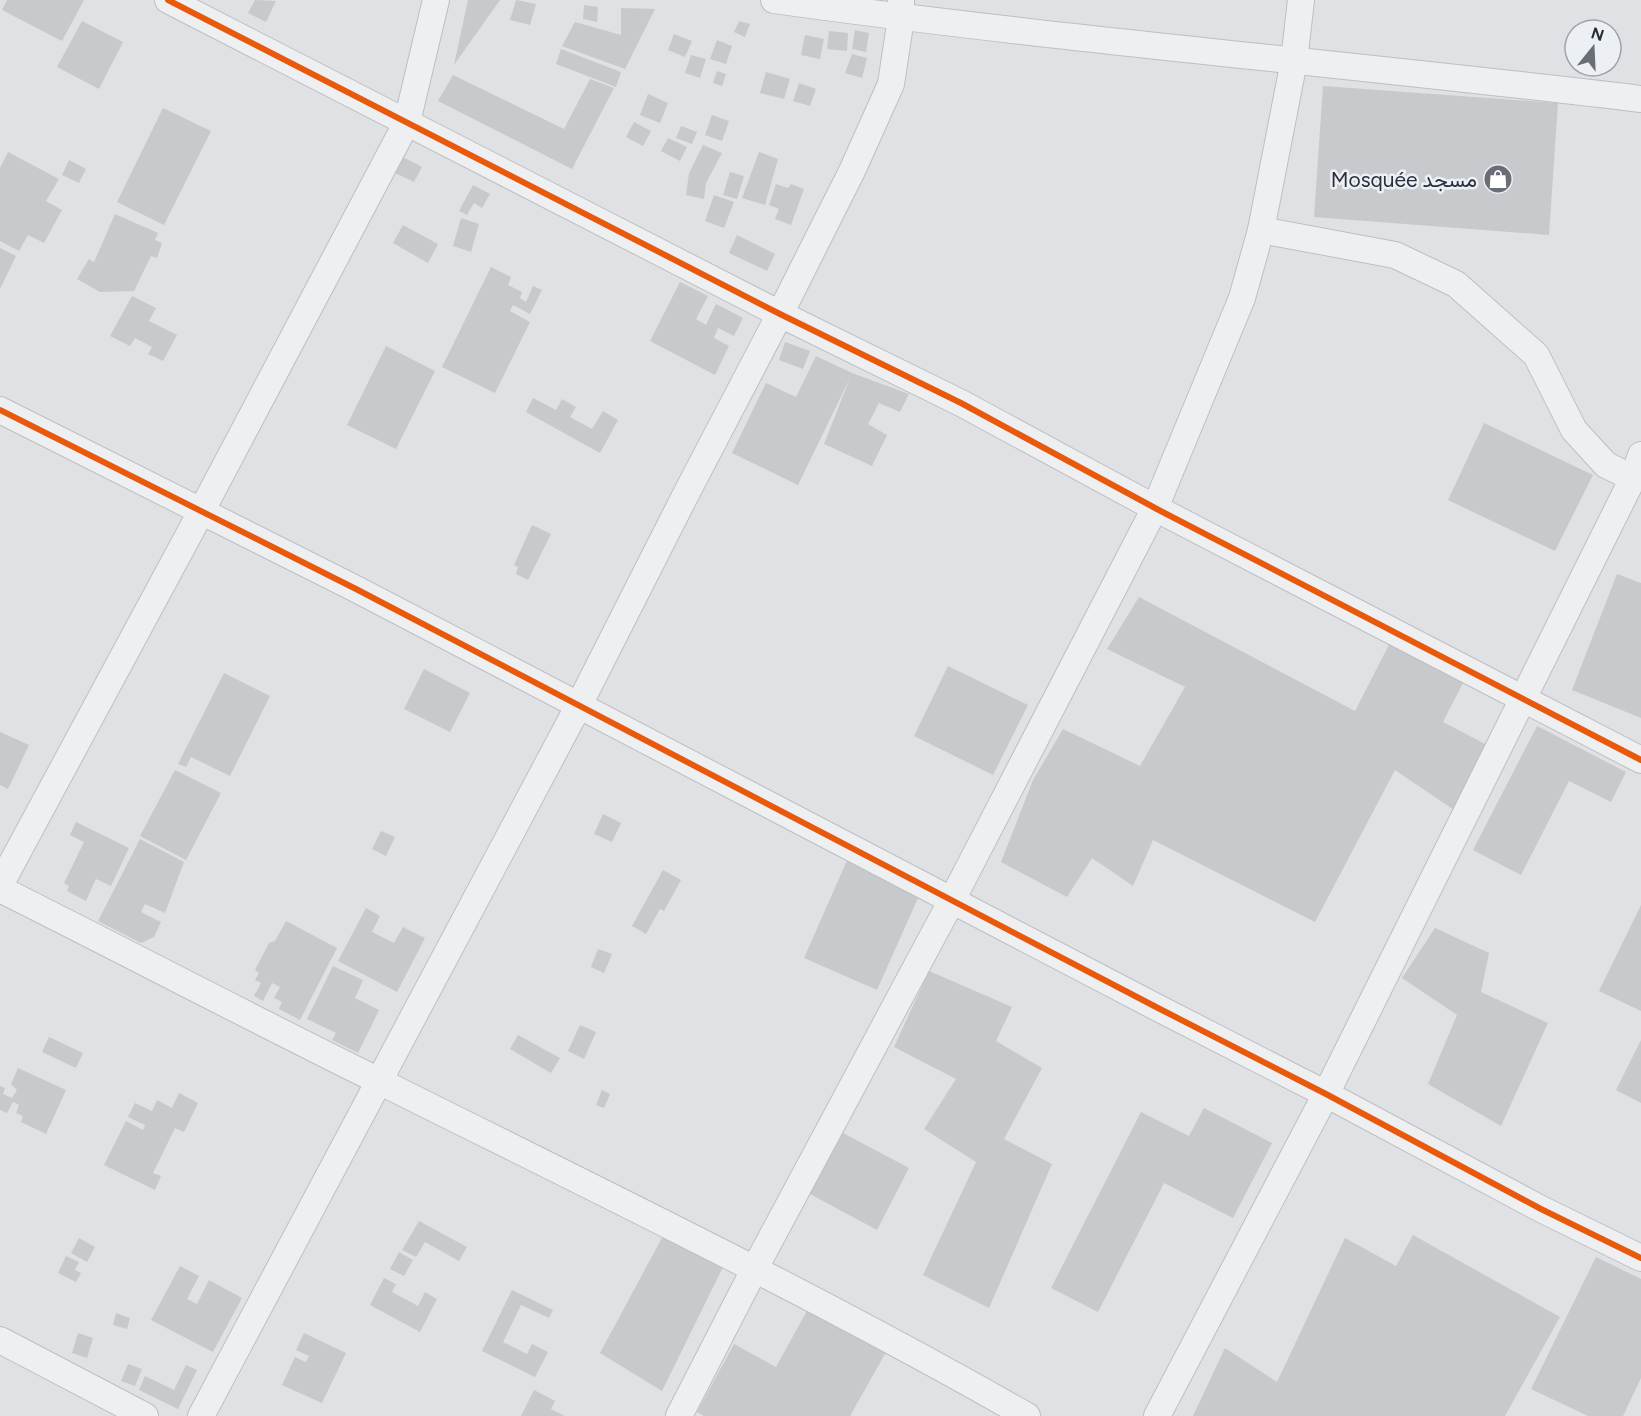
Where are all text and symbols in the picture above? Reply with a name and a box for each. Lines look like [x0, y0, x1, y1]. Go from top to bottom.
north arrow [1563, 18, 1623, 78]
text: N [1589, 23, 1606, 45]
shop icon: Mosquée مسجد [1482, 163, 1514, 195]
place label: Mosquée مسجد [1331, 167, 1477, 192]

